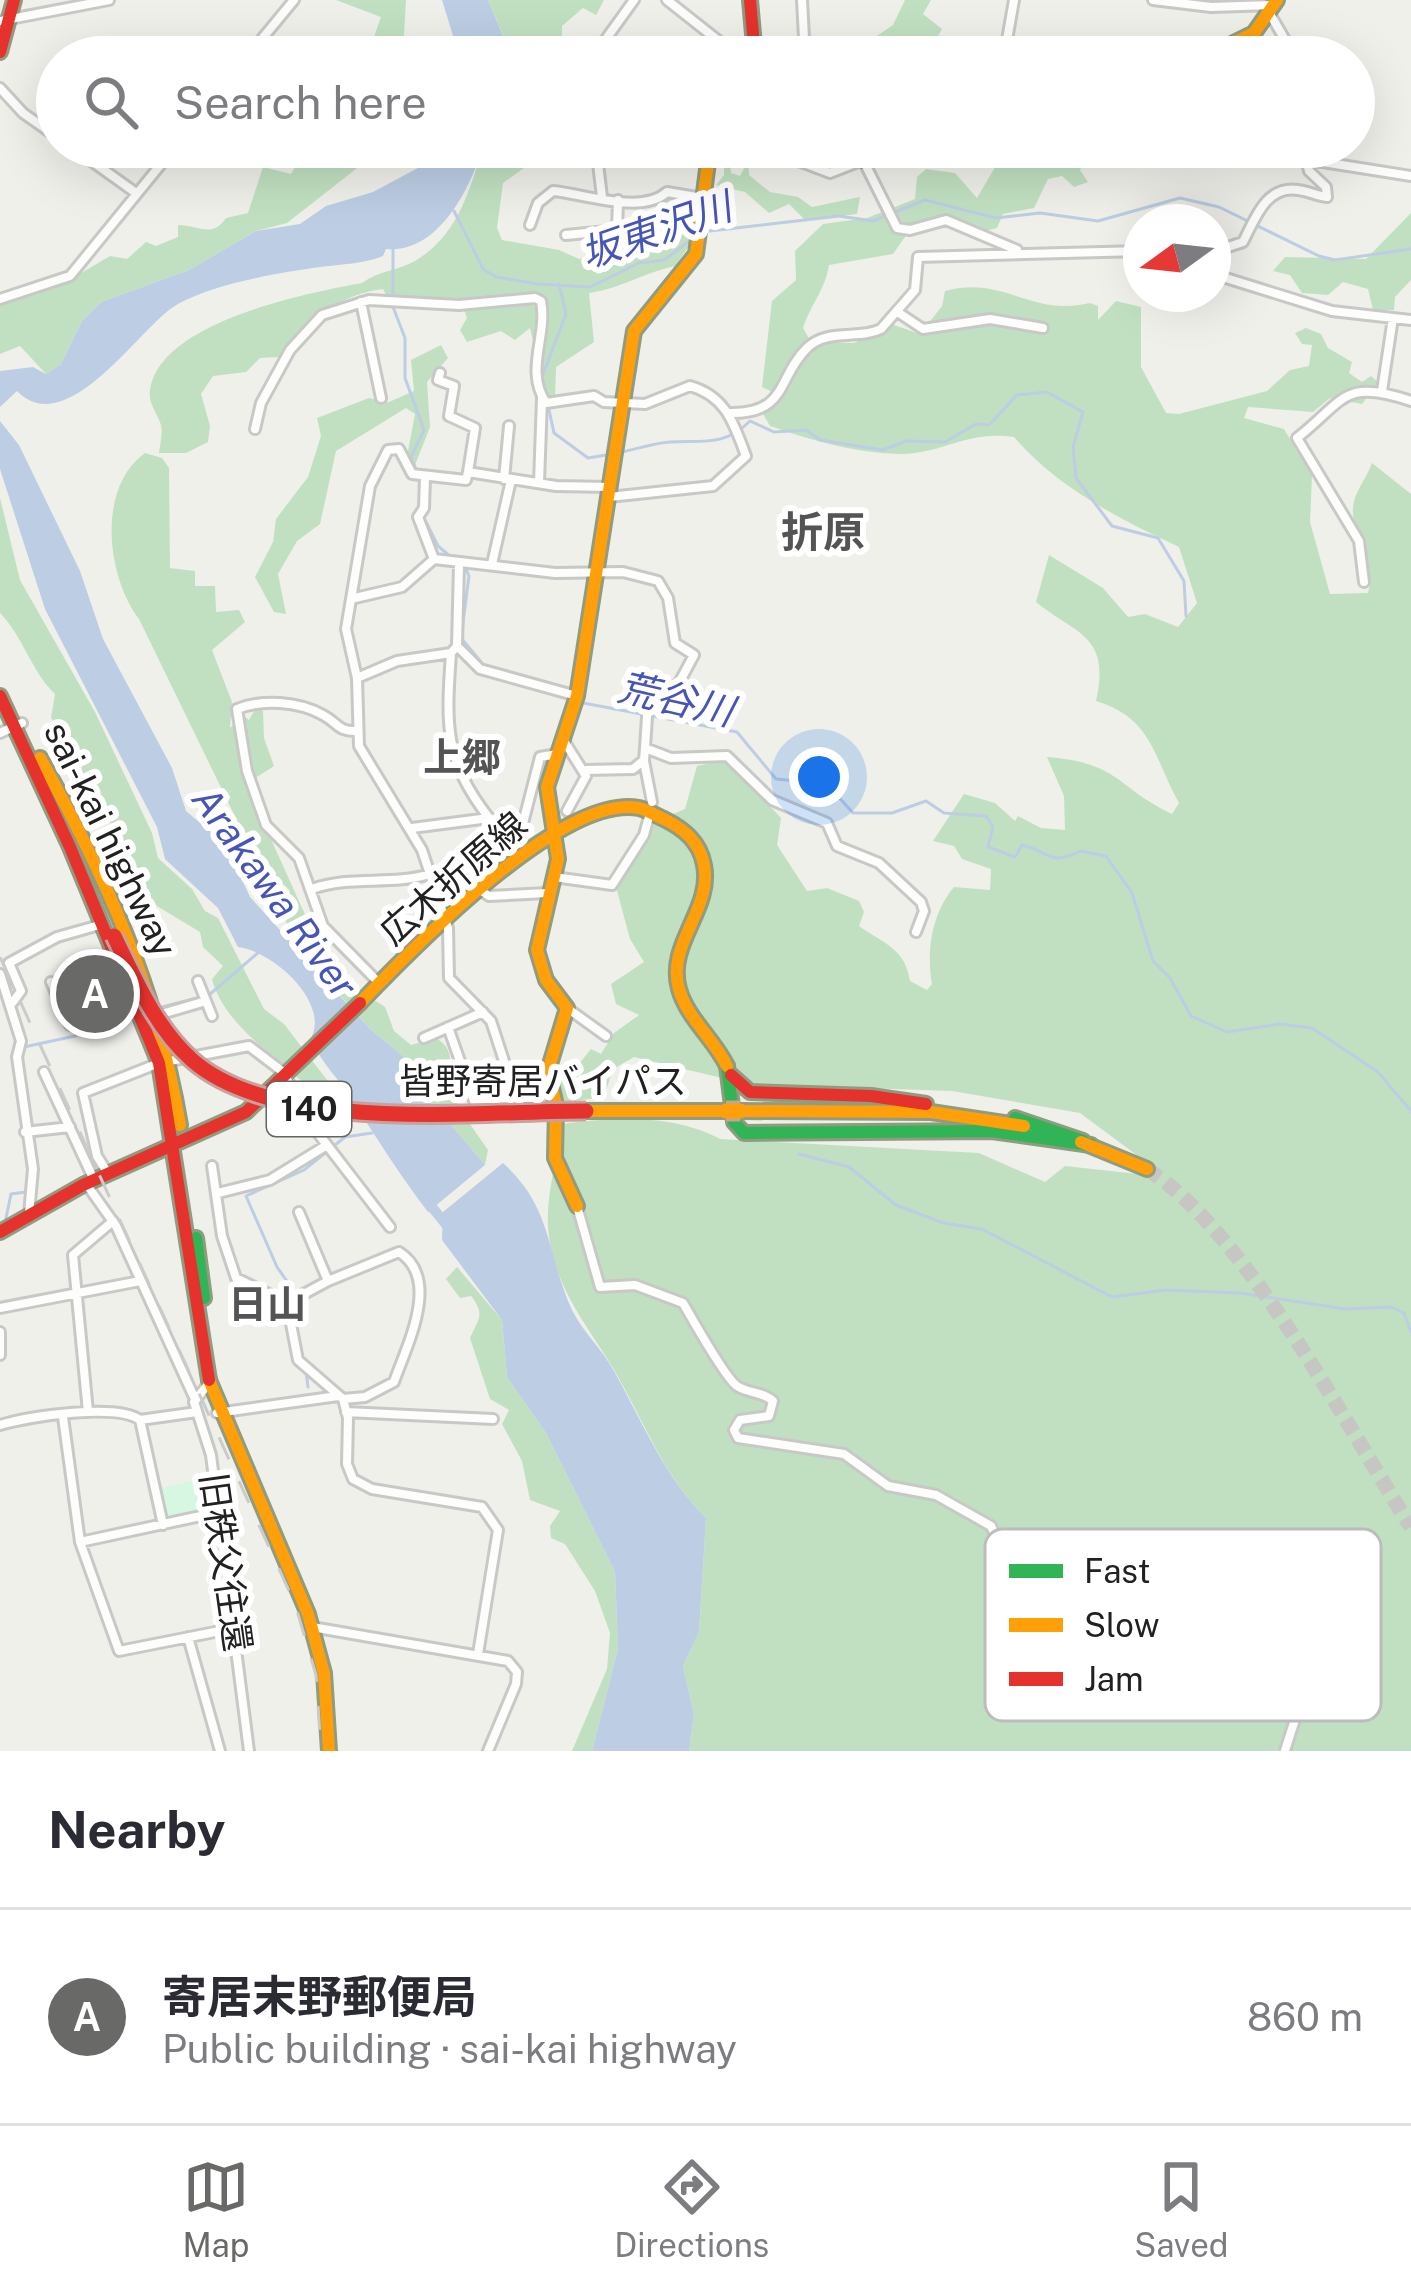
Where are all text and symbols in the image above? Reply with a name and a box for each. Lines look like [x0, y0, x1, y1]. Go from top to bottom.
search box [36, 36, 1375, 168]
icon: search [78, 69, 144, 135]
text: Search here [174, 76, 427, 129]
water label: 坂東沢川 [575, 182, 741, 277]
north arrow [1123, 204, 1231, 312]
district label: 折原 [781, 507, 865, 556]
water label: 荒谷川 [614, 663, 742, 735]
street label: sai-kai highway [36, 715, 186, 963]
district label: 上郷 [423, 734, 501, 780]
your location [789, 747, 849, 807]
water label: Arakawa River [183, 777, 367, 1007]
street label: 広木折原線 [371, 803, 535, 953]
pin: A [56, 949, 134, 1039]
street label: 皆野寄居バイパス [399, 1060, 687, 1102]
road number: 140 [267, 1082, 351, 1136]
district label: 日山 [228, 1281, 306, 1327]
street label: 旧秩父往還 [193, 1470, 259, 1654]
legend [985, 1529, 1381, 1721]
text: Fast [1084, 1552, 1151, 1590]
text: Slow [1084, 1606, 1159, 1644]
text: Jam [1084, 1660, 1144, 1698]
text: Nearby [48, 1800, 225, 1859]
text: 寄居末野郵便局 [162, 1970, 477, 2023]
text: A [73, 1994, 101, 2040]
text: 860 m [1247, 1994, 1363, 2040]
text: Public building · sai-kai highway [162, 2026, 737, 2072]
tab: Map [182, 2154, 249, 2264]
tab: Directions [614, 2154, 769, 2264]
tab: Saved [1134, 2154, 1229, 2264]

